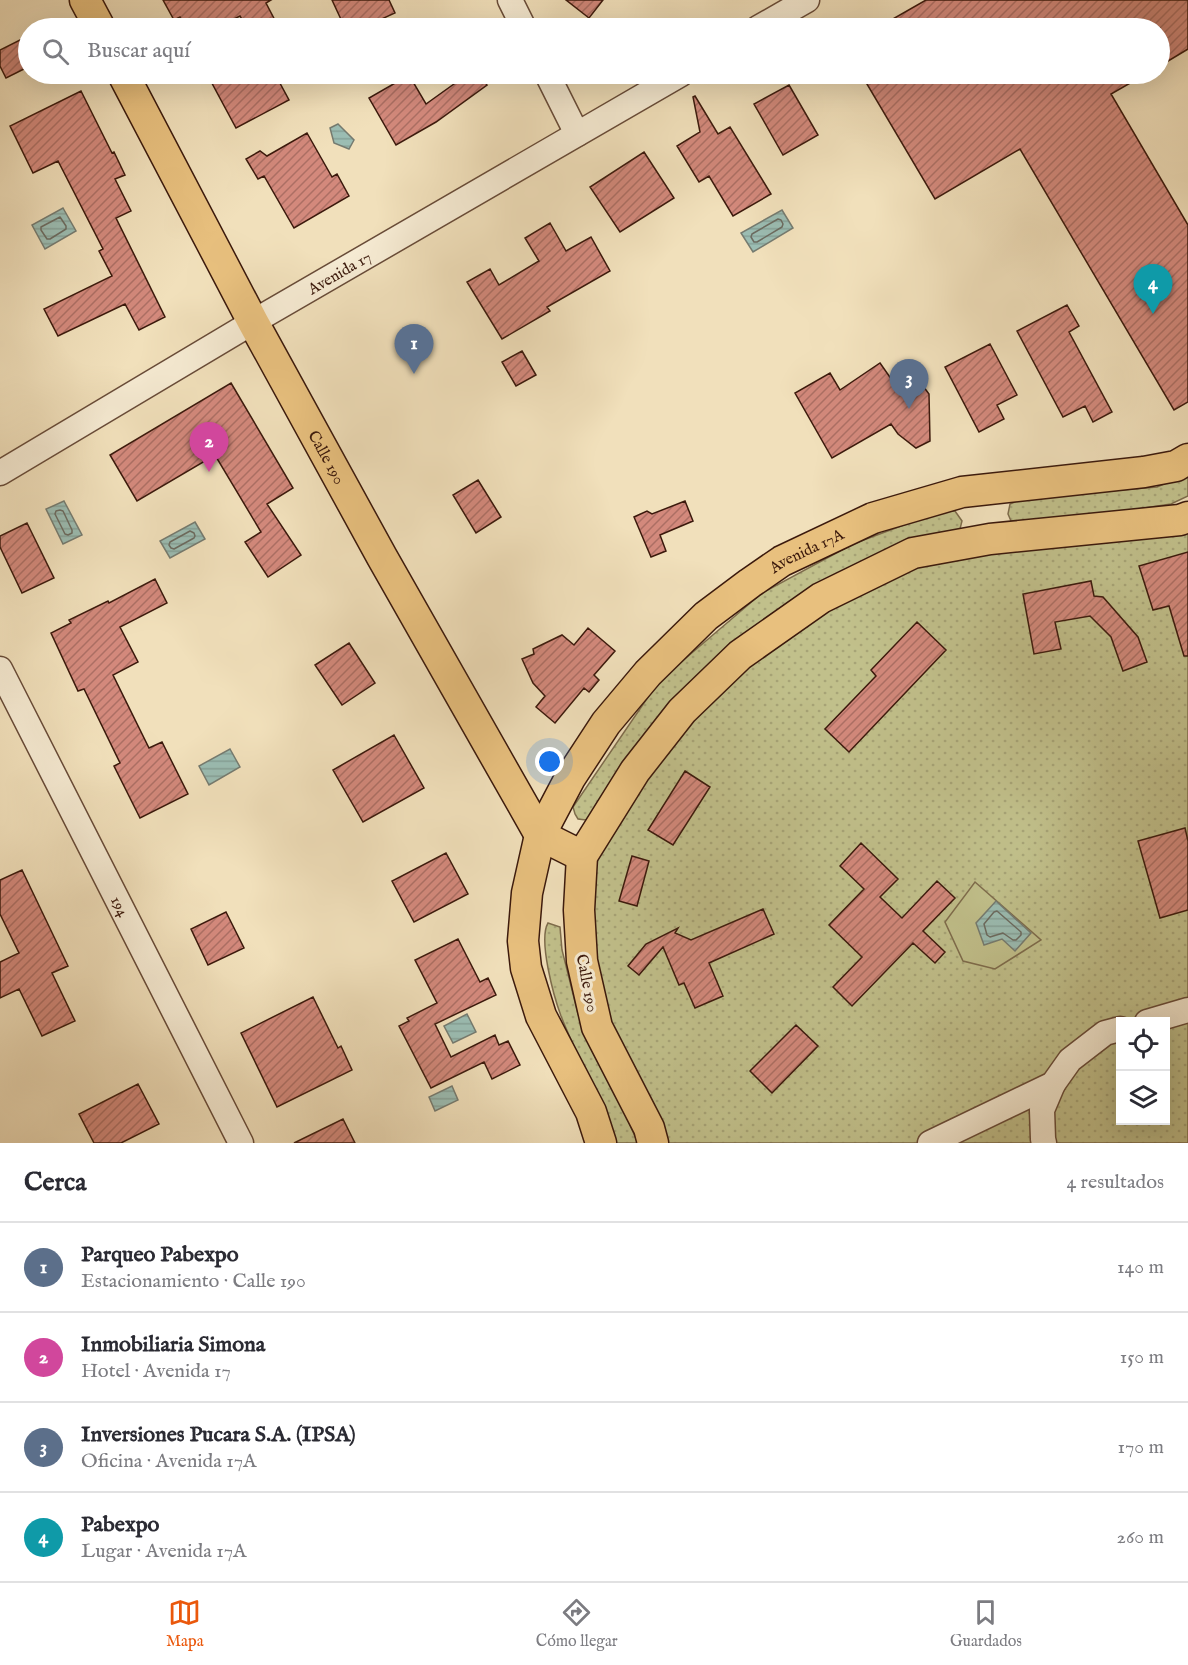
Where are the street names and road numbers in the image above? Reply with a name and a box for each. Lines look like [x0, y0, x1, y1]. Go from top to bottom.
street label: Avenida 17 [304, 248, 375, 301]
street label: Calle 190 [302, 427, 348, 489]
street label: Avenida 17A [765, 525, 849, 579]
street label: 194 [105, 893, 132, 921]
street label: Calle 190 [571, 953, 601, 1014]

